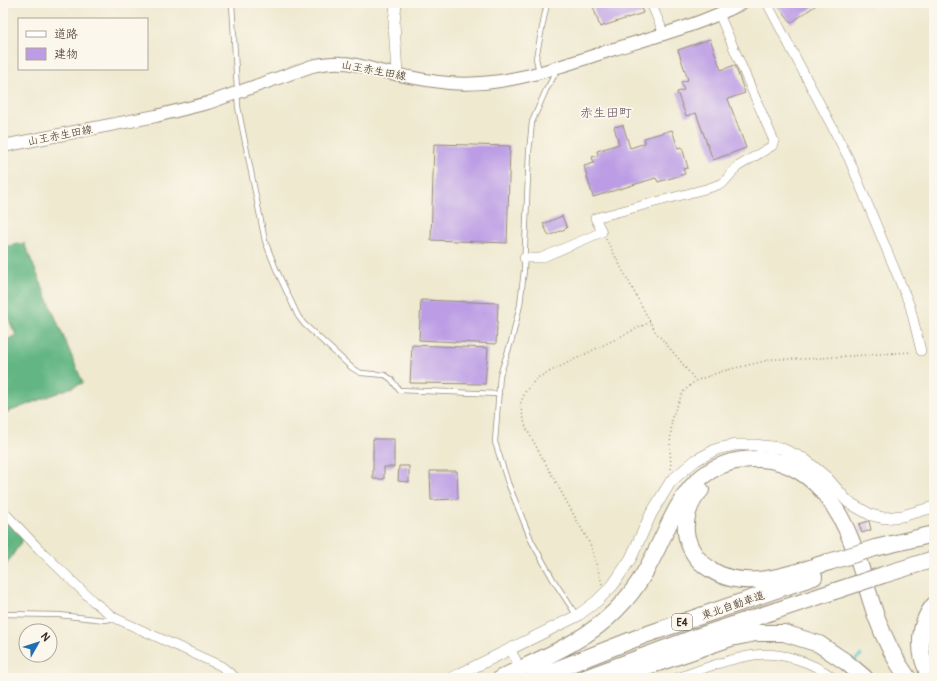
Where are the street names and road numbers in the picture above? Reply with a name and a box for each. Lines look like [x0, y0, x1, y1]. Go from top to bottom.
street label: 山王赤生田線 [340, 58, 408, 83]
street label: 山王赤生田線 [26, 123, 94, 148]
street label: 東北自動車道 [700, 589, 766, 622]
road number: E4 [672, 614, 692, 630]

